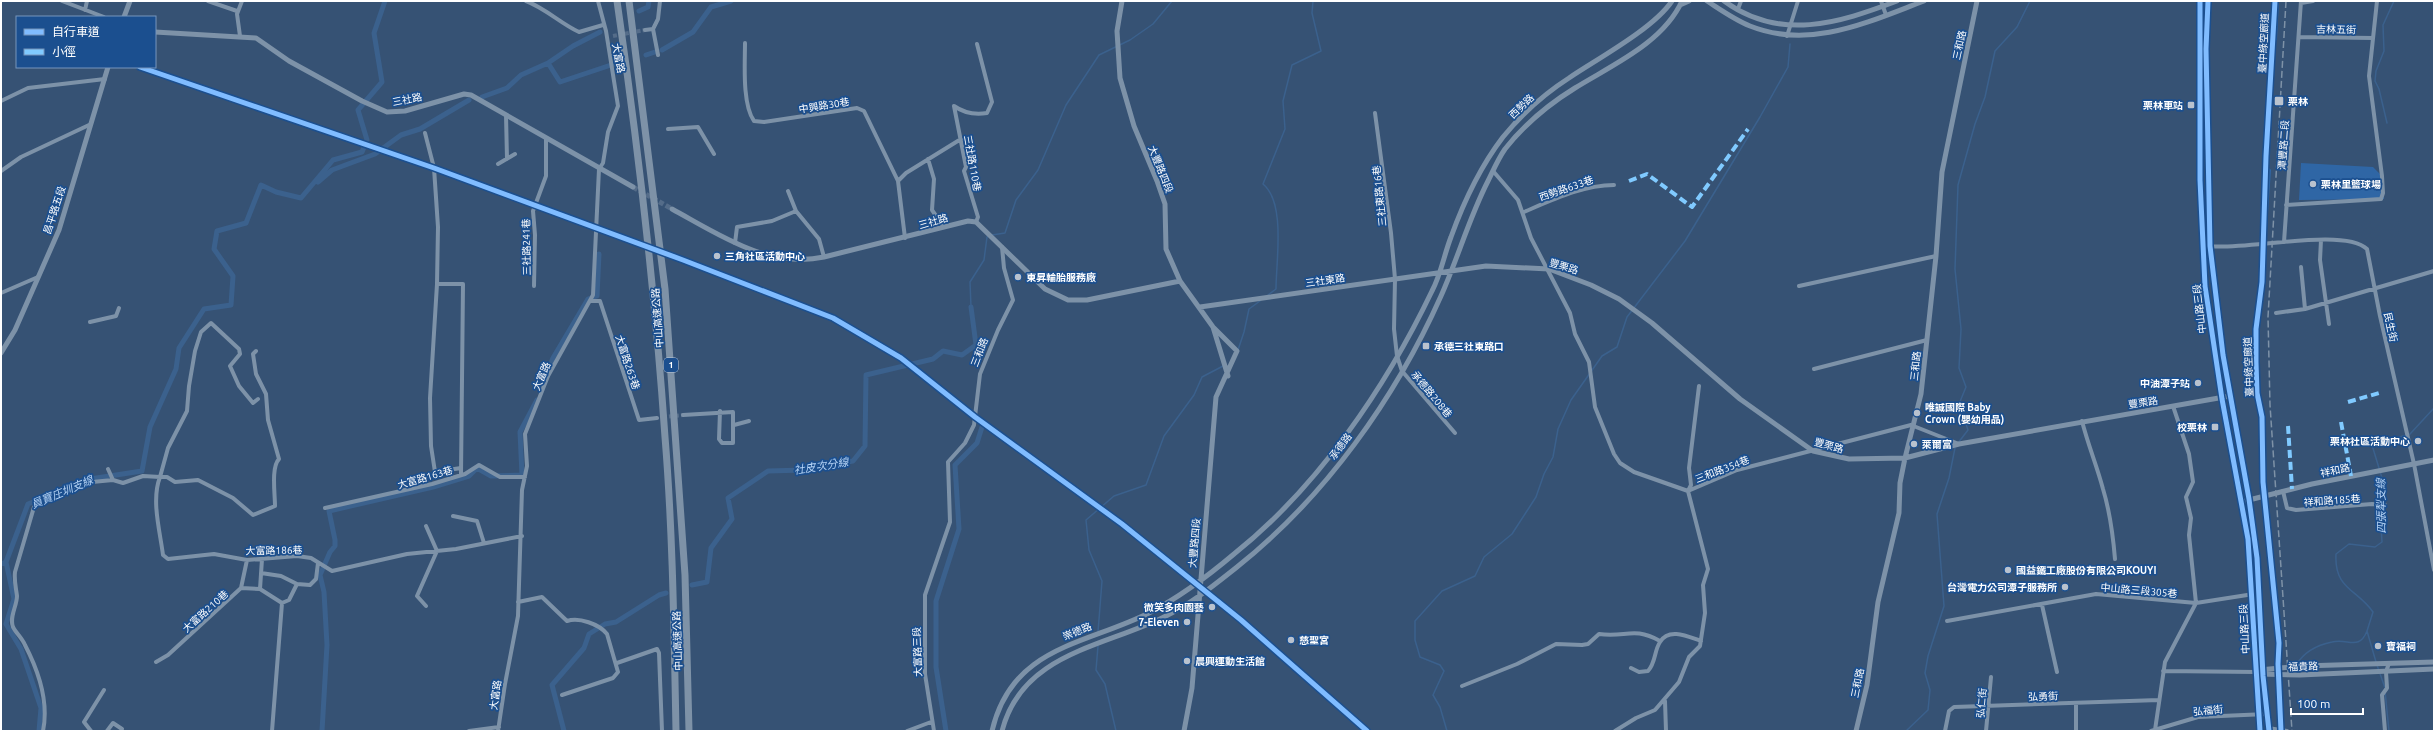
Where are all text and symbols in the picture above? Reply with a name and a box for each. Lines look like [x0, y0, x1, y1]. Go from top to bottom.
street label: 臺中綠空廊道 [2256, 13, 2271, 73]
legend [16, 16, 156, 68]
street label: 吉林五街 [2316, 24, 2356, 35]
text: 自行車道 [52, 25, 100, 38]
street label: 三和路 [1951, 29, 1968, 61]
street label: 大富路 [610, 42, 627, 74]
text: 小徑 [52, 45, 76, 58]
street label: 三社路 [391, 91, 423, 108]
street label: 西勢路 [1507, 92, 1536, 121]
marker: 栗林 [2273, 95, 2285, 107]
street label: 中興路30巷 [798, 96, 850, 115]
place label: 栗林 [2288, 96, 2308, 107]
place label: 栗林車站 [2143, 100, 2183, 111]
marker: 栗林車站 [2186, 100, 2196, 110]
street label: 潭豐路二段 [2276, 120, 2291, 170]
street label: 三社路110巷 [962, 134, 983, 192]
street label: 大豐路四段 [1146, 144, 1175, 194]
street label: 三社東路16巷 [1371, 165, 1388, 227]
street label: 西勢路633巷 [1537, 174, 1595, 203]
marker: 栗林里籃球場 [2308, 179, 2318, 189]
place label: 栗林里籃球場 [2321, 179, 2381, 190]
street label: 昌平路五段 [42, 185, 67, 236]
street label: 三社路 [917, 212, 949, 231]
street label: 三社路241巷 [521, 218, 532, 276]
marker: 三角社區活動中心 [712, 251, 722, 261]
place label: 三角社區活動中心 [725, 251, 805, 262]
street label: 豐栗路 [1548, 257, 1580, 276]
marker: 東昇輪胎服務廠 [1013, 272, 1023, 282]
place label: 東昇輪胎服務廠 [1026, 272, 1096, 283]
street label: 三社東路 [1304, 272, 1346, 289]
street label: 中山路三段 [2191, 283, 2208, 334]
street label: 中山高速公路 [650, 288, 665, 348]
street label: 民生街 [2382, 311, 2399, 343]
street label: 大富路263巷 [613, 333, 642, 391]
street label: 三和路 [969, 336, 990, 368]
street label: 臺中綠空廊道 [2242, 337, 2255, 397]
marker: 承德三社東路口 [1421, 341, 1431, 351]
place label: 承德三社東路口 [1434, 341, 1504, 352]
street label: 三和路 [1908, 351, 1923, 382]
road number: 1 [664, 358, 678, 372]
street label: 大富路 [531, 360, 552, 392]
street label: 承德路208巷 [1409, 369, 1454, 420]
place label: 中油潭子站 [2140, 378, 2190, 389]
marker: 中油潭子站 [2193, 378, 2203, 388]
street label: 豐栗路 [2127, 395, 2159, 410]
place label: 唯誠國際 Baby Crown (嬰幼用品) [1925, 402, 2004, 426]
marker: 唯誠國際 Baby Crown (嬰幼用品) [1912, 408, 1922, 418]
place label: 校栗林 [2177, 422, 2207, 433]
marker: 校栗林 [2210, 422, 2220, 432]
street label: 承德路 [1327, 431, 1354, 462]
street label: 豐栗路 [1813, 436, 1845, 455]
place label: 栗林社區活動中心 [2330, 436, 2410, 447]
marker: 栗林社區活動中心 [2413, 436, 2423, 446]
marker: 萊爾富 [1909, 439, 1919, 449]
place label: 萊爾富 [1922, 439, 1952, 450]
street label: 三和路354巷 [1694, 454, 1751, 485]
water label: 社皮次分線 [793, 455, 851, 476]
street label: 祥和路 [2319, 462, 2351, 479]
street label: 大富路163巷 [396, 464, 454, 491]
water label: 員寶庄圳支線 [29, 473, 97, 510]
water label: 四張犁支線 [2374, 476, 2387, 534]
street label: 祥和路185巷 [2303, 493, 2361, 508]
street label: 大豐路四段 [1187, 518, 1202, 568]
street label: 大富路186巷 [245, 545, 303, 556]
marker: 國益鐵工廠股份有限公司KOUYI [2003, 565, 2013, 575]
place label: 國益鐵工廠股份有限公司KOUYI [2016, 565, 2156, 576]
place label: 台灣電力公司潭子服務所 [1947, 582, 2057, 593]
marker: 台灣電力公司潭子服務所 [2060, 582, 2070, 592]
street label: 中山路三段305巷 [2100, 582, 2178, 599]
street label: 大富路210巷 [181, 588, 230, 635]
place label: 微笑多肉園藝 [1144, 602, 1204, 613]
marker: 微笑多肉園藝 [1207, 602, 1217, 612]
street label: 中山路三段 [2238, 604, 2251, 654]
street label: 中山高速公路 [671, 611, 684, 671]
place label: 7-Eleven [1139, 617, 1179, 628]
marker: 7-Eleven [1182, 617, 1192, 627]
street label: 崇德路 [1061, 621, 1093, 642]
street label: 大富路三段 [911, 627, 924, 677]
marker: 慈聖宮 [1286, 635, 1296, 645]
place label: 慈聖宮 [1299, 635, 1329, 646]
marker: 寶福祠 [2373, 641, 2383, 651]
place label: 寶福祠 [2386, 641, 2416, 652]
marker: 晨興運動生活館 [1182, 656, 1192, 666]
place label: 晨興運動生活館 [1195, 656, 1265, 667]
street label: 福貴路 [2288, 660, 2318, 673]
street label: 三和路 [1849, 667, 1866, 699]
street label: 大富路 [488, 679, 503, 711]
street label: 弘仁街 [1975, 688, 1988, 718]
street label: 弘勇街 [2028, 690, 2058, 703]
scale bar [2291, 690, 2363, 716]
text: 100 m [2297, 697, 2330, 710]
street label: 弘福街 [2193, 703, 2224, 718]

